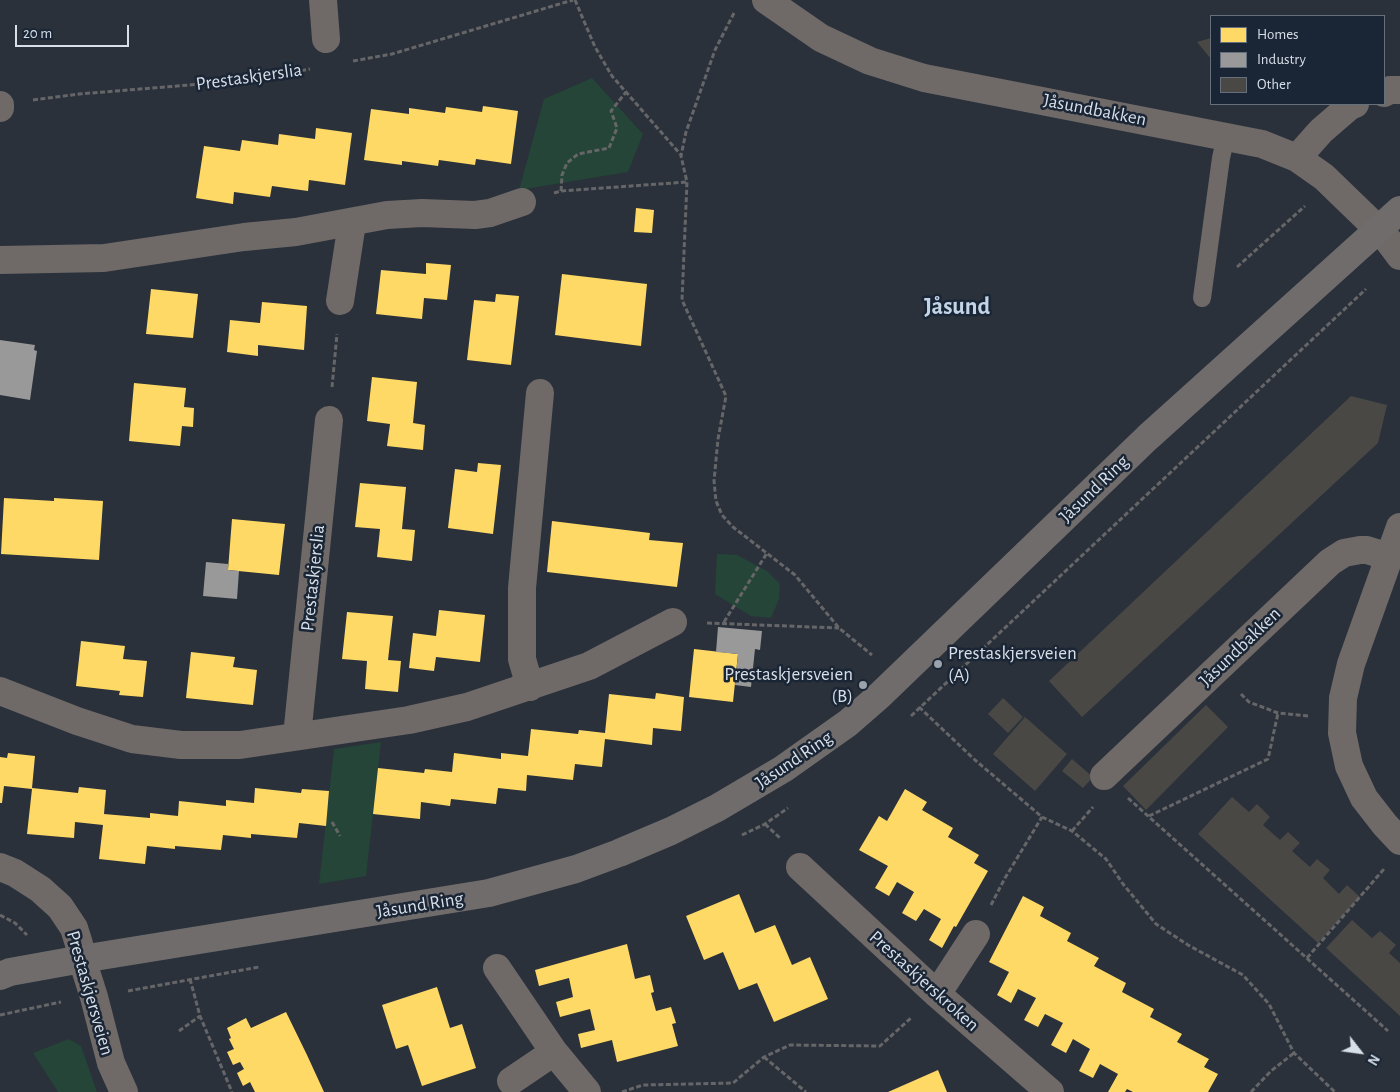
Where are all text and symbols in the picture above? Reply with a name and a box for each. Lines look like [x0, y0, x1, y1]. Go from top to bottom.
scale bar [18, 15, 131, 47]
legend [1210, 15, 1385, 105]
text: 20 m [23, 26, 52, 41]
text: Homes [1257, 27, 1299, 42]
text: Industry [1257, 52, 1306, 67]
street label: Prestaskjerslia [194, 58, 304, 96]
text: Other [1257, 77, 1291, 92]
street label: Jåsundbakken [1041, 89, 1149, 131]
district label: Jåsund [924, 293, 990, 321]
street label: Jåsund Ring [1055, 450, 1133, 528]
street label: Prestaskjerslia [296, 524, 330, 632]
street label: Jåsundbakken [1194, 602, 1286, 692]
place label: Prestaskjersveien (A) [948, 642, 1077, 686]
marker: Prestaskjersveien (A) [932, 658, 944, 670]
place label: Prestaskjersveien (B) [724, 663, 853, 707]
marker: Prestaskjersveien (B) [857, 679, 869, 691]
street label: Jåsund Ring [751, 726, 837, 794]
street label: Jåsund Ring [375, 887, 465, 923]
street label: Prestaskjerskroken [864, 926, 984, 1036]
street label: Prestaskjersveien [61, 928, 119, 1058]
north arrow [1335, 1027, 1385, 1077]
text: N [1364, 1052, 1381, 1067]

